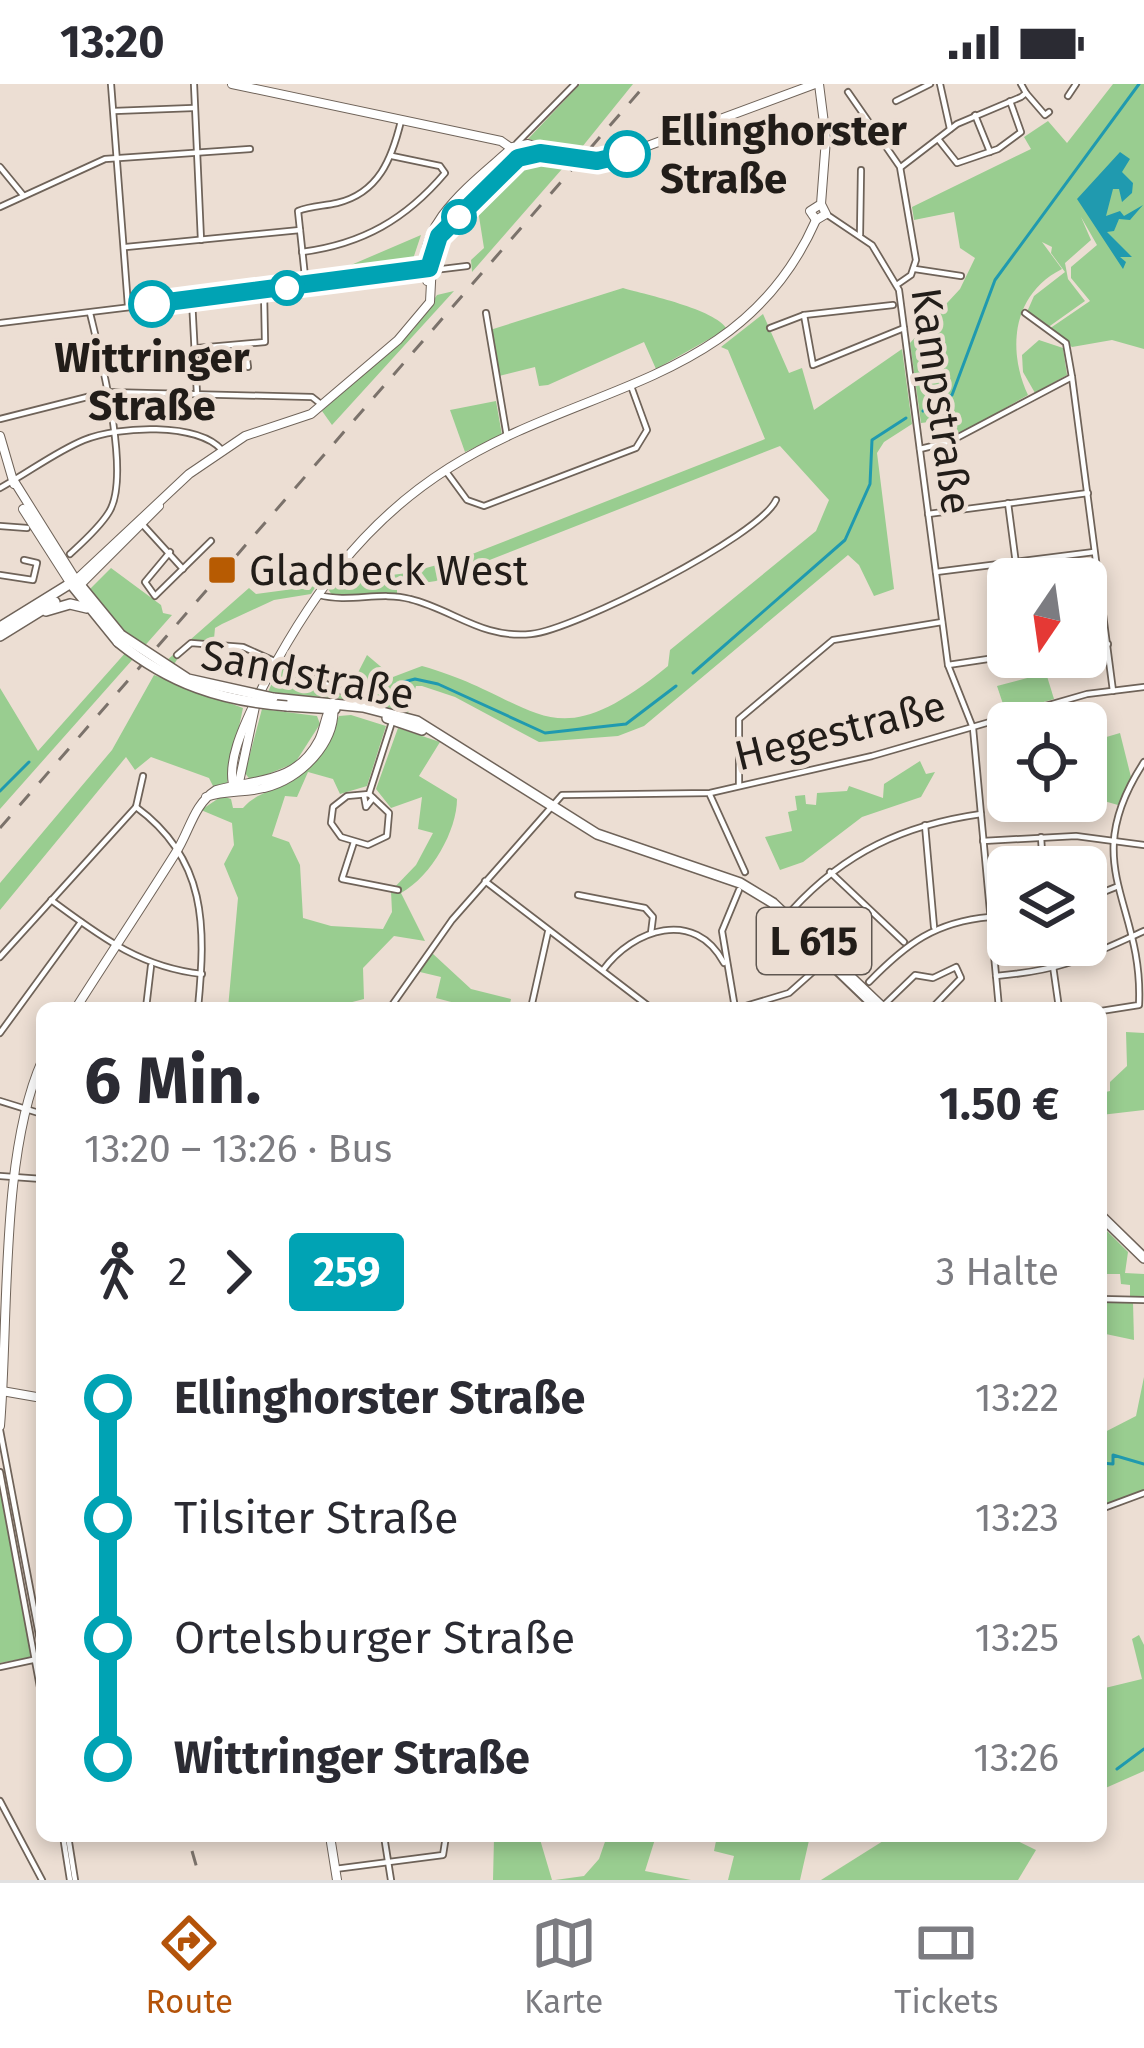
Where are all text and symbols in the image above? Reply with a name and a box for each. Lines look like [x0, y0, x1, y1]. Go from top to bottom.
text: 13:20 [60, 15, 165, 69]
place label: Ellinghorster Straße [660, 106, 907, 204]
marker: Ellinghorster Straße [605, 132, 649, 176]
unlabelled marker [443, 201, 475, 233]
unlabelled marker [271, 272, 303, 304]
marker: Wittringer Straße [130, 282, 174, 326]
street label: Kampstraße [900, 285, 982, 518]
place label: Wittringer Straße [54, 333, 250, 431]
place label: Gladbeck West [249, 546, 529, 596]
marker: Gladbeck West [206, 554, 238, 586]
north arrow [987, 558, 1107, 678]
map controls [987, 558, 1107, 966]
street label: Sandstraße [197, 630, 418, 720]
street label: Hegestraße [730, 681, 951, 781]
button: locate [987, 702, 1107, 822]
button: layers [987, 846, 1107, 966]
road number: L 615 [757, 908, 871, 974]
text: 6 Min. [84, 1041, 261, 1120]
text: 1.50 € [939, 1077, 1059, 1131]
text: 13:20 – 13:26 · Bus [84, 1126, 392, 1172]
icon: walk [84, 1239, 150, 1305]
icon: forward [205, 1239, 271, 1305]
text: 259 [313, 1247, 380, 1297]
text: 2 [168, 1249, 187, 1295]
text: 3 Halte [936, 1249, 1059, 1295]
text: Ellinghorster Straße [174, 1371, 585, 1425]
text: 13:22 [975, 1375, 1059, 1421]
text: Tilsiter Straße [174, 1491, 459, 1545]
text: 13:23 [975, 1495, 1059, 1541]
text: Ortelsburger Straße [174, 1611, 575, 1665]
text: 13:25 [974, 1615, 1059, 1661]
text: Wittringer Straße [174, 1731, 530, 1785]
text: 13:26 [973, 1735, 1059, 1781]
tab: Route [146, 1910, 233, 2022]
tab: Karte [524, 1910, 603, 2022]
tab: Tickets [894, 1910, 998, 2022]

